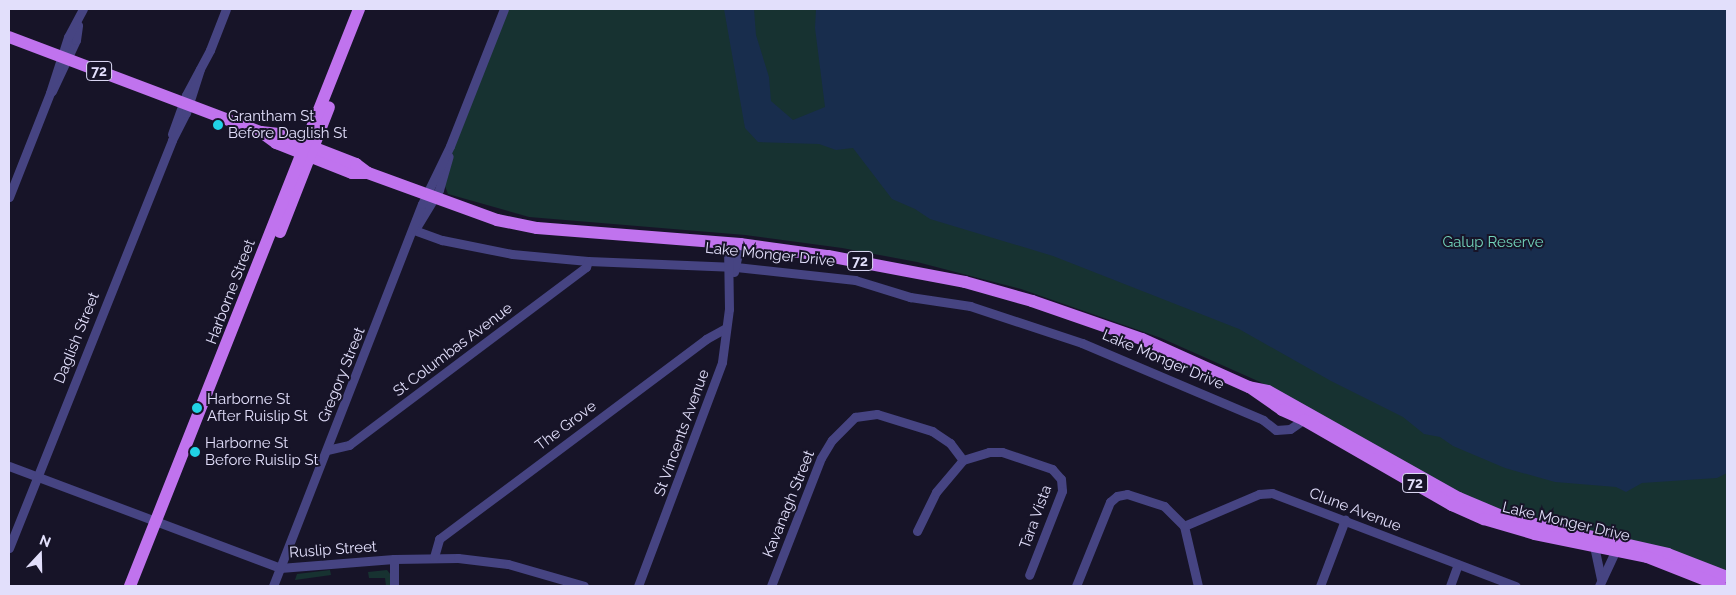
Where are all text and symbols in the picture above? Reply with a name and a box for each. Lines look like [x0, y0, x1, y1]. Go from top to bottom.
road number: 72 [85, 59, 113, 82]
place label: Grantham St Before Daglish St [228, 107, 347, 142]
marker: Grantham St Before Daglish St [212, 119, 224, 131]
park label: Galup Reserve [1442, 234, 1544, 252]
street label: Harborne Street [203, 237, 259, 347]
street label: Lake Monger Drive [704, 239, 836, 271]
road number: 72 [846, 250, 874, 272]
street label: Daglish Street [51, 290, 103, 386]
street label: St Columbas Avenue [390, 299, 516, 401]
street label: Gregory Street [315, 325, 369, 425]
street label: Lake Monger Drive [1099, 326, 1227, 394]
street label: St Vincents Avenue [651, 367, 713, 499]
place label: Harborne St After Ruislip St [207, 390, 308, 425]
street label: The Grove [532, 397, 600, 455]
marker: Harborne St After Ruislip St [191, 402, 203, 414]
place label: Harborne St Before Ruislip St [205, 434, 319, 469]
marker: Harborne St Before Ruislip St [189, 446, 201, 458]
street label: Kavanagh Street [759, 448, 819, 560]
road number: 72 [1401, 472, 1429, 494]
street label: Tara Vista [1016, 482, 1056, 552]
street label: Clune Avenue [1306, 484, 1404, 536]
street label: Lake Monger Drive [1500, 499, 1632, 545]
north arrow [15, 530, 65, 580]
text: N [38, 532, 53, 550]
street label: Ruslip Street [289, 538, 377, 562]

